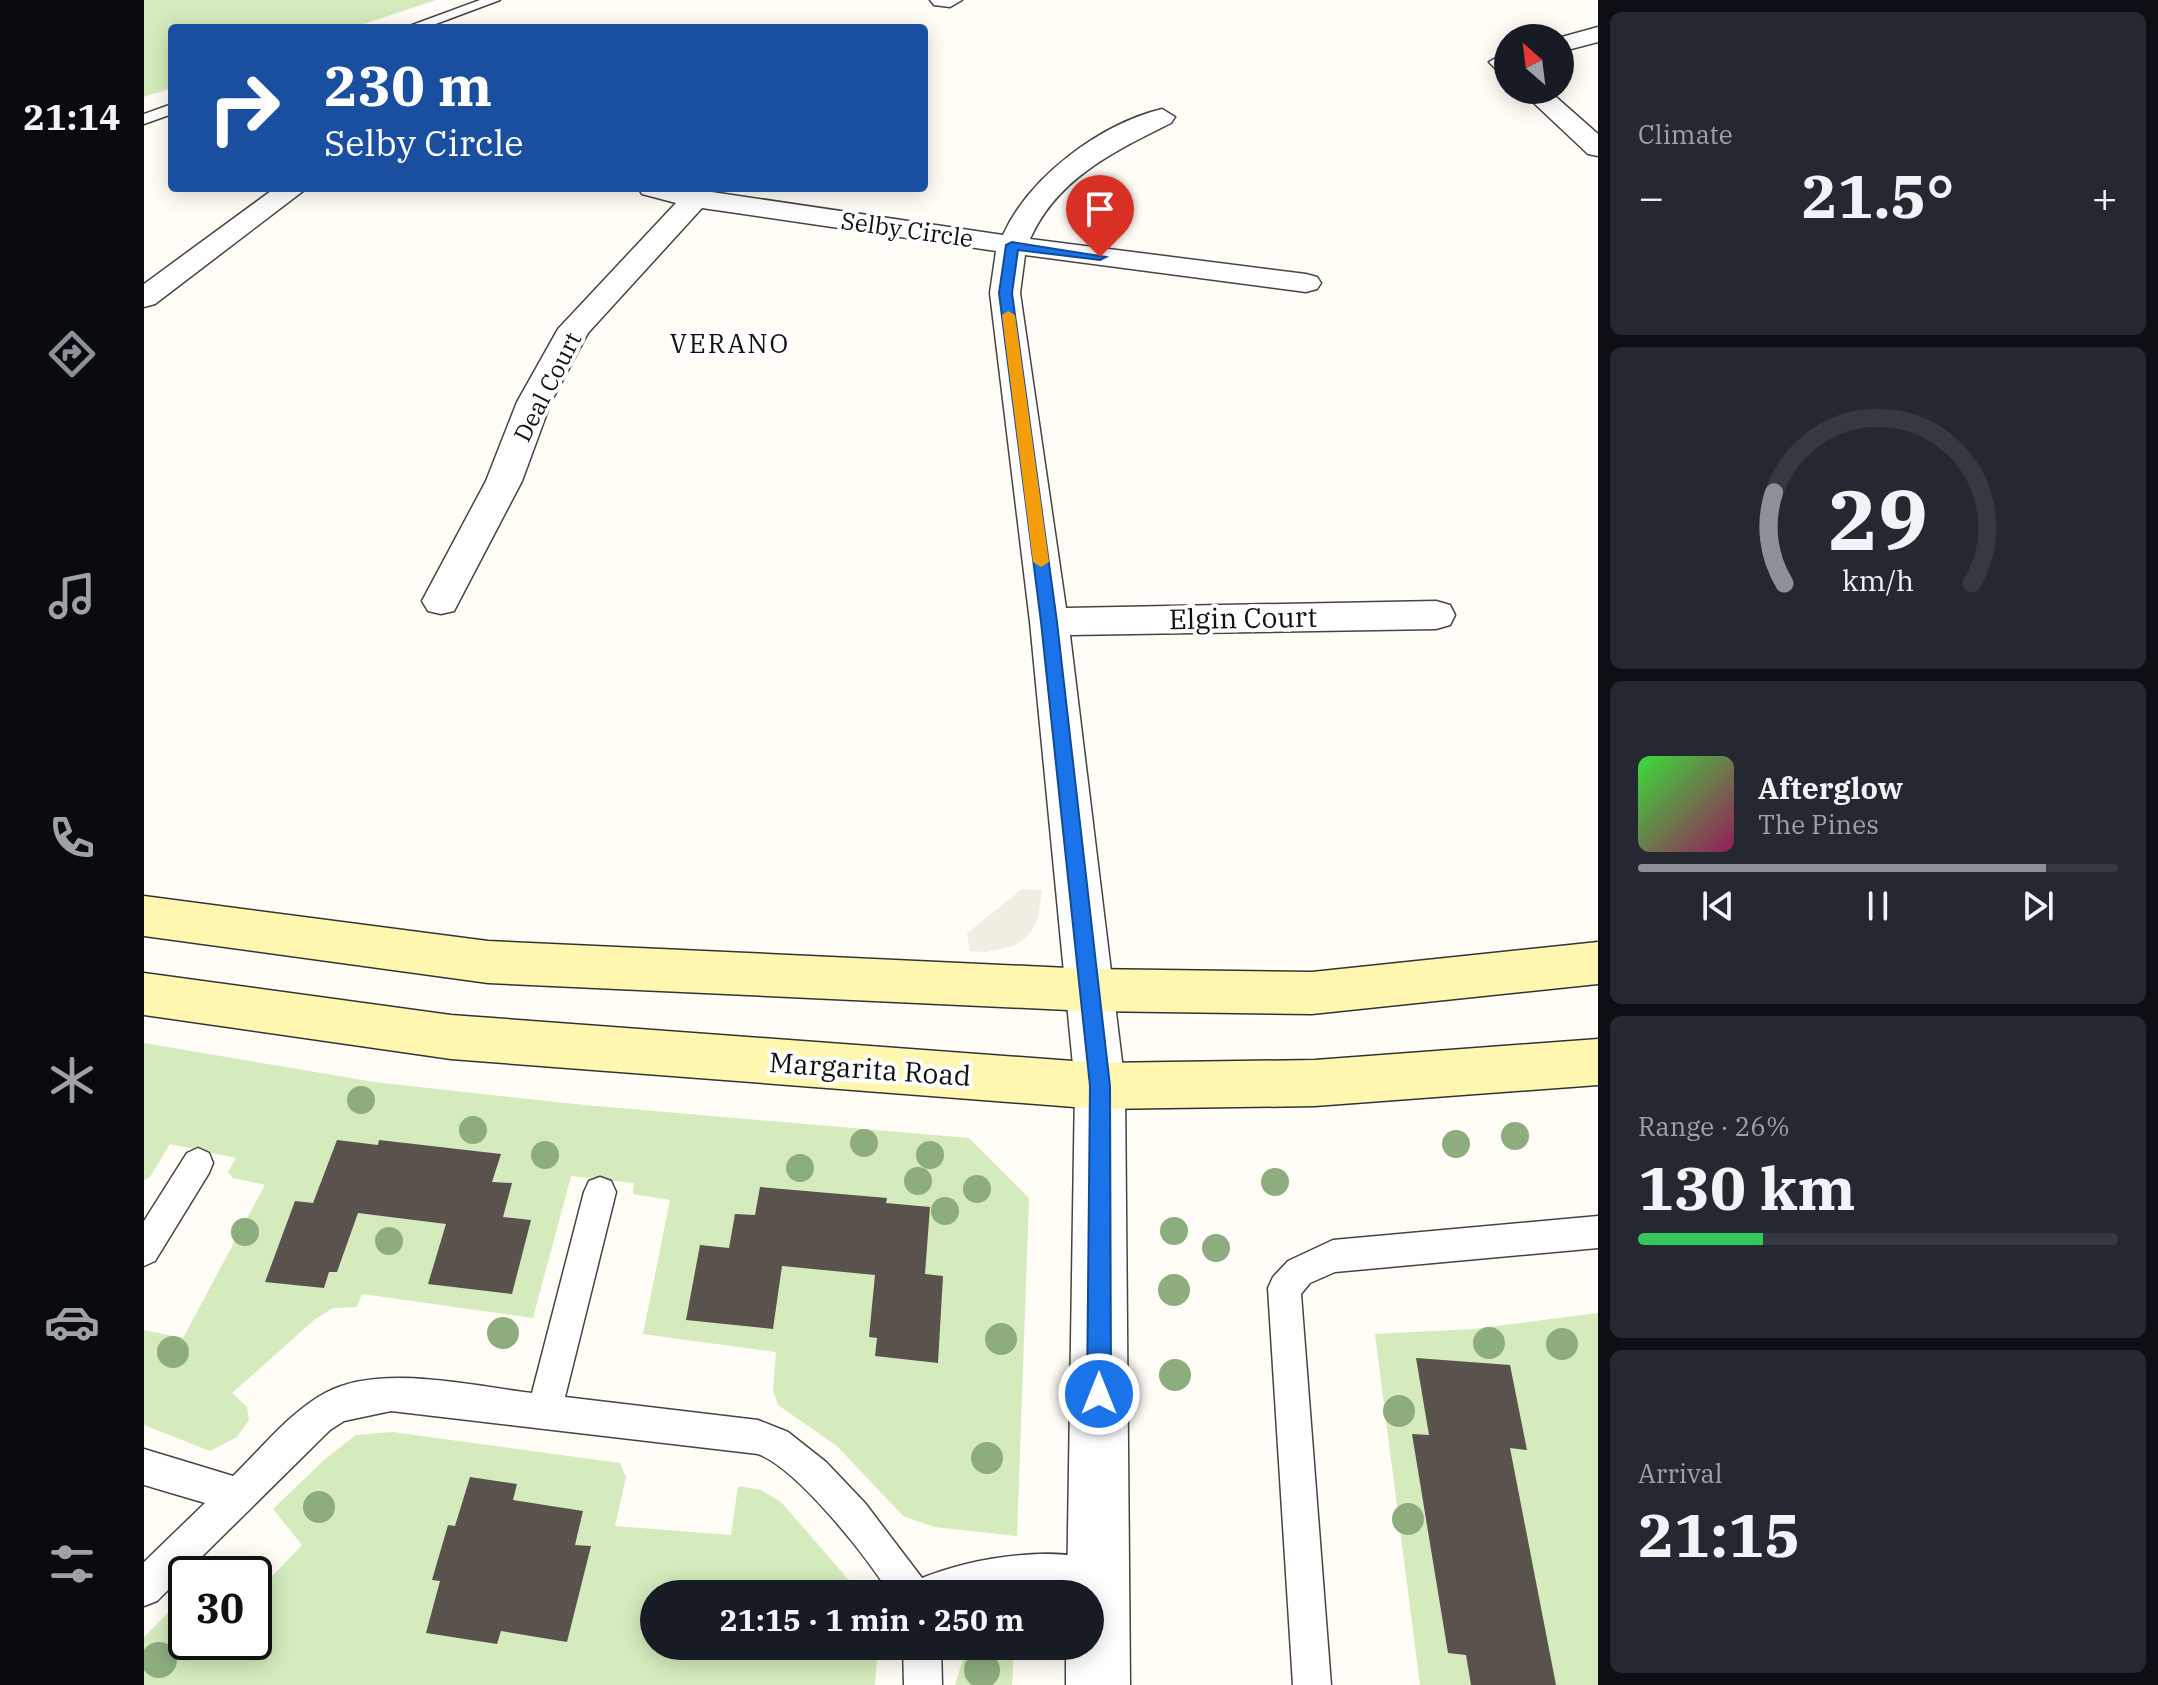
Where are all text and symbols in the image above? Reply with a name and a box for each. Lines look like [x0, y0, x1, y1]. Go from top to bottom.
north arrow [1494, 24, 1574, 104]
map controls [1494, 24, 1574, 104]
text: 230 m [324, 49, 492, 121]
icon: right [192, 56, 296, 160]
text: 21:14 [23, 93, 121, 140]
text: Climate [1638, 117, 1733, 151]
text: Selby Circle [324, 119, 524, 166]
text: 21.5° [1801, 156, 1955, 235]
text: − [1638, 168, 1664, 225]
text: + [2092, 168, 2118, 225]
pin [1066, 175, 1134, 257]
icon: arrive [1078, 187, 1122, 231]
street label: Selby Circle [839, 204, 975, 254]
icon: directions [44, 326, 100, 382]
street label: Deal Court [506, 326, 588, 447]
district label: VERANO [670, 326, 790, 360]
text: 29 [1828, 464, 1928, 572]
text: km/h [1842, 562, 1914, 599]
icon: music [44, 568, 100, 624]
street label: Elgin Court [1168, 598, 1318, 637]
text: Afterglow [1758, 768, 1903, 807]
text: The Pines [1758, 807, 1879, 841]
icon: phone [44, 810, 100, 866]
icon: previous [1696, 884, 1740, 928]
icon: pause [1856, 884, 1900, 928]
icon: next [2016, 884, 2060, 928]
street label: Margarita Road [768, 1043, 972, 1094]
icon: climate [44, 1052, 100, 1108]
text: Range · 26% [1638, 1109, 1790, 1143]
text: 130 km [1638, 1148, 1856, 1227]
icon: car [44, 1294, 100, 1350]
position arrow [1057, 1352, 1141, 1436]
text: Arrival [1638, 1456, 1723, 1490]
text: 21:15 [1638, 1495, 1800, 1574]
icon: filters [44, 1536, 100, 1592]
speed limit sign: 30 [168, 1556, 272, 1660]
text: 21:15 · 1 min · 250 m [720, 1600, 1024, 1639]

